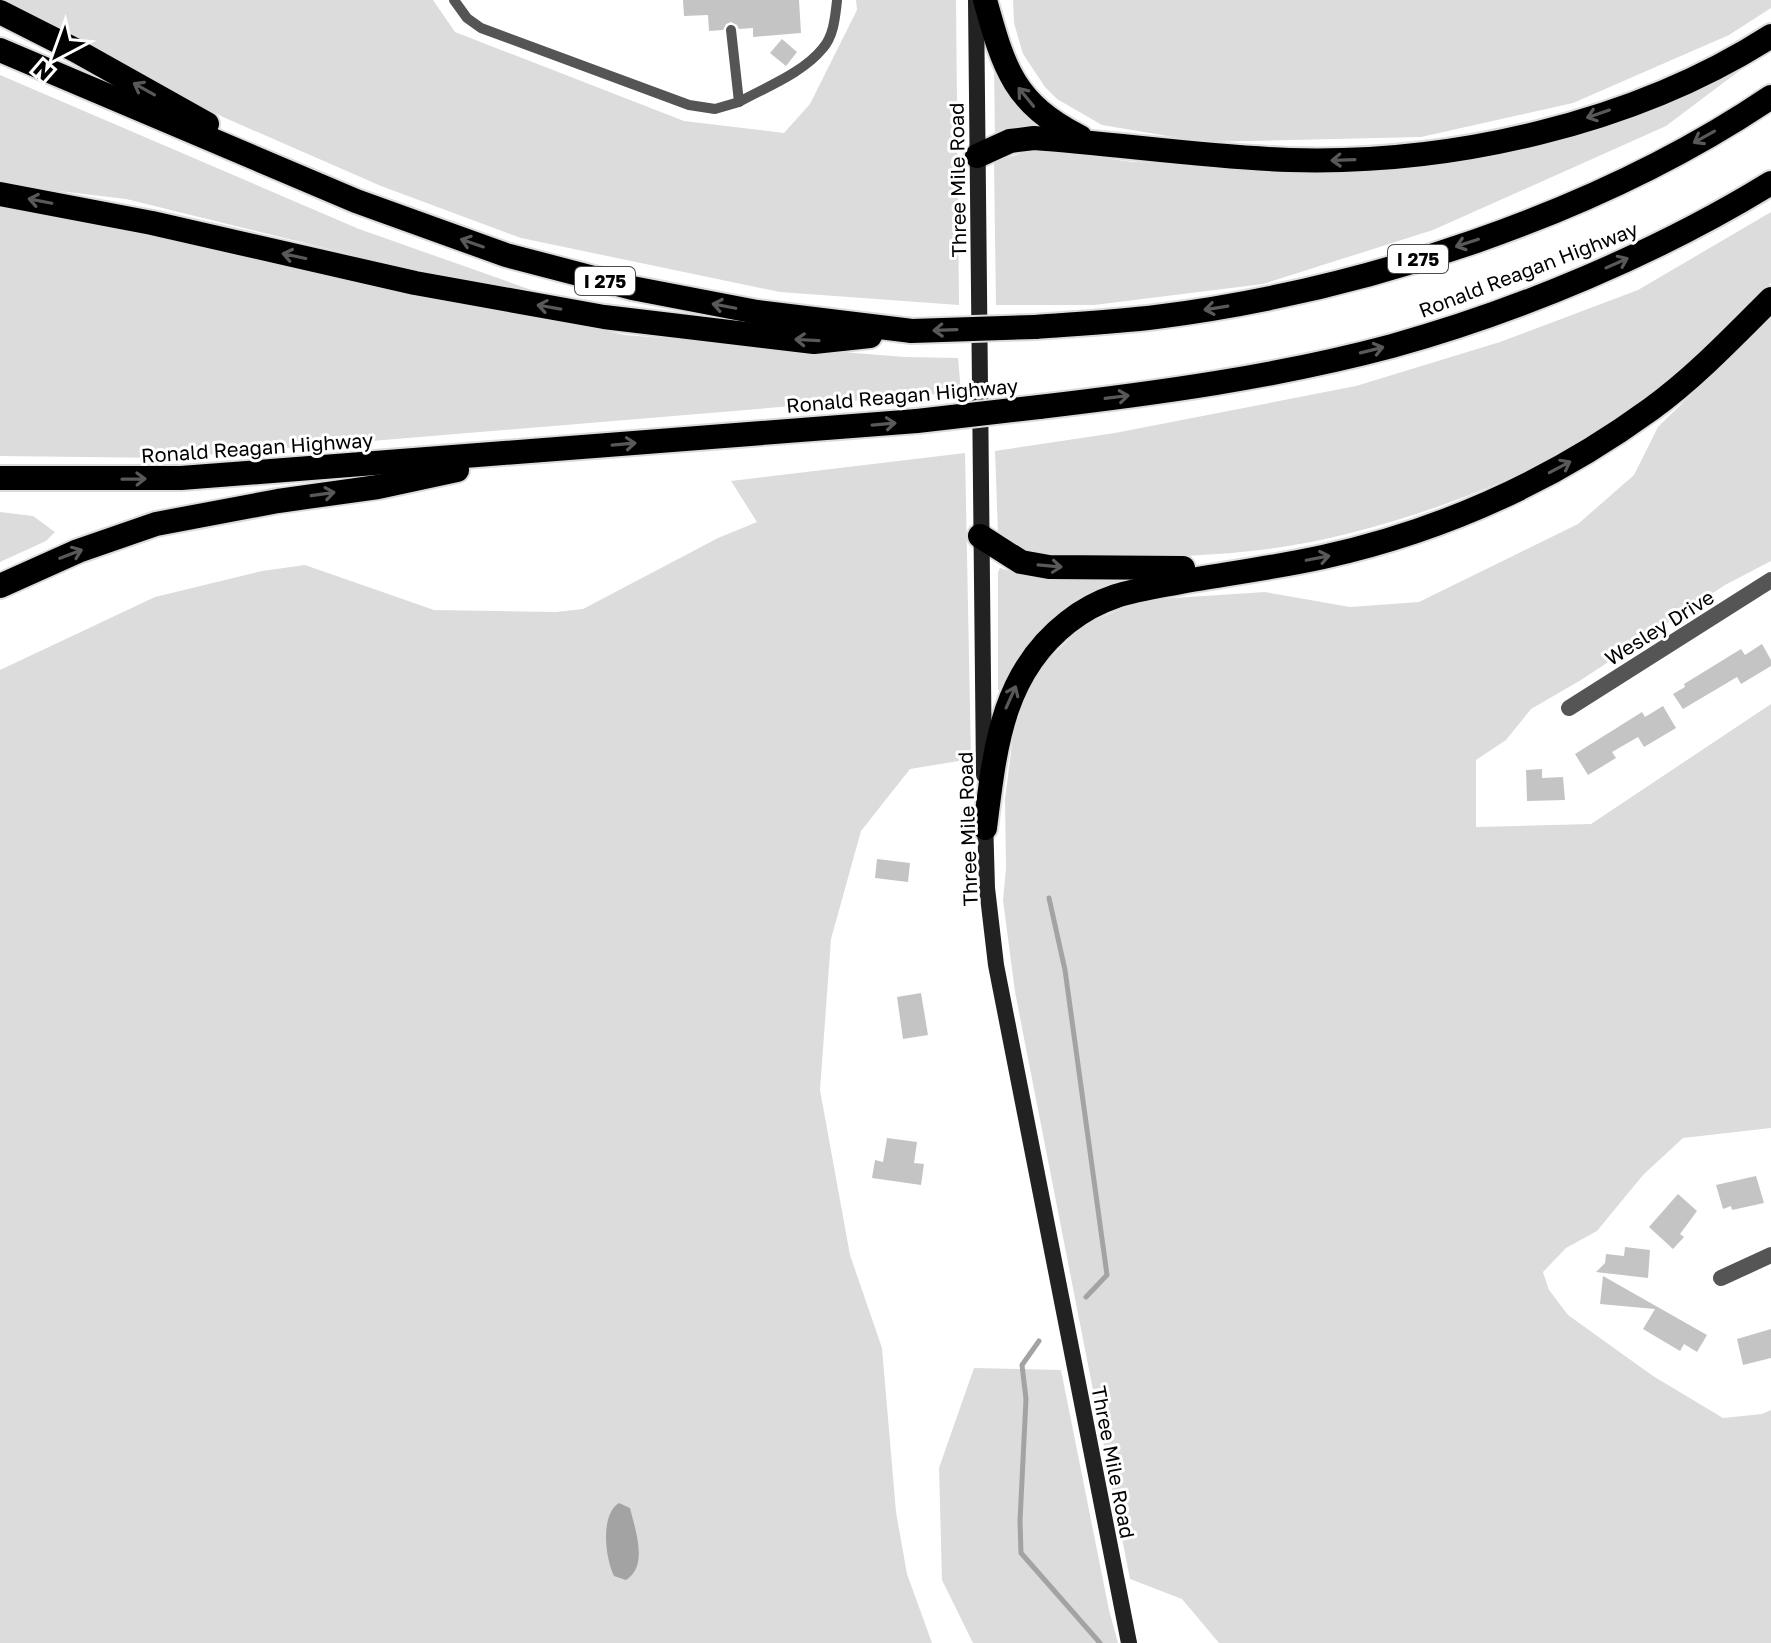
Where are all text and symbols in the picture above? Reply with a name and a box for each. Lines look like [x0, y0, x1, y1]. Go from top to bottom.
north arrow [16, 16, 96, 96]
text: N [27, 56, 58, 87]
one-way arrow [133, 81, 157, 96]
one-way arrow [1017, 87, 1035, 108]
street label: Three Mile Road [944, 102, 970, 258]
one-way arrow [1586, 108, 1611, 123]
one-way arrow [1693, 129, 1716, 145]
one-way arrow [1330, 152, 1357, 167]
one-way arrow [28, 192, 53, 207]
street label: Ronald Reagan Highway [1415, 216, 1641, 322]
one-way arrow [459, 234, 484, 249]
one-way arrow [1455, 237, 1480, 252]
road number: I 275 [1388, 245, 1448, 273]
one-way arrow [282, 248, 307, 263]
one-way arrow [1604, 254, 1628, 269]
road number: I 275 [575, 267, 635, 295]
one-way arrow [711, 297, 737, 312]
one-way arrow [537, 299, 562, 314]
one-way arrow [1204, 301, 1229, 316]
one-way arrow [932, 322, 959, 337]
one-way arrow [794, 333, 820, 348]
one-way arrow [1359, 342, 1384, 357]
street label: Ronald Reagan Highway [785, 373, 1019, 417]
one-way arrow [1103, 390, 1129, 405]
one-way arrow [870, 416, 896, 431]
street label: Ronald Reagan Highway [140, 427, 374, 467]
one-way arrow [610, 436, 637, 451]
one-way arrow [1548, 458, 1572, 474]
one-way arrow [120, 472, 147, 487]
one-way arrow [310, 486, 335, 501]
one-way arrow [58, 546, 83, 560]
one-way arrow [1305, 549, 1330, 564]
one-way arrow [1036, 559, 1063, 574]
street label: Wesley Drive [1600, 584, 1718, 670]
one-way arrow [1005, 685, 1020, 710]
street label: Three Mile Road [952, 751, 982, 907]
street label: Three Mile Road [1087, 1384, 1141, 1540]

